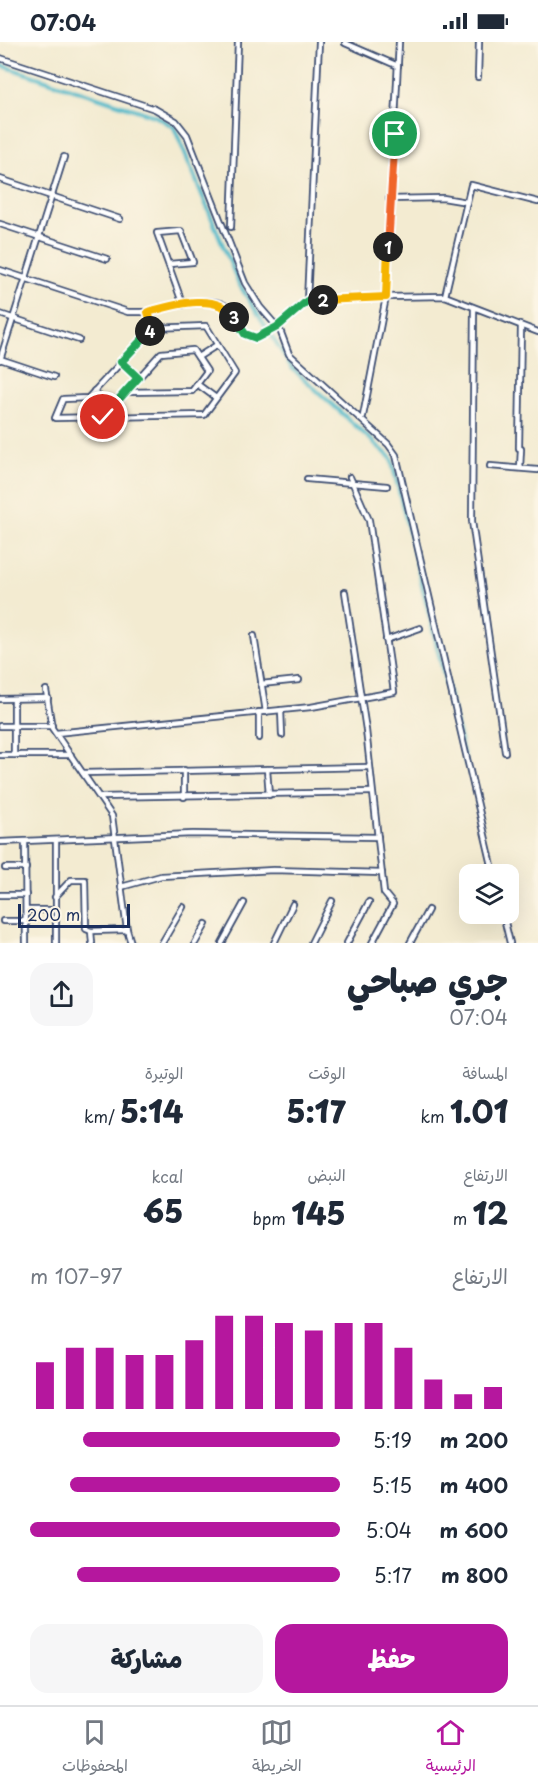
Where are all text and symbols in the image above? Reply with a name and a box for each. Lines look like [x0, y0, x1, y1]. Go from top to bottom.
text: 07:04 [30, 5, 96, 38]
pin [369, 108, 420, 159]
icon: arrive [378, 117, 411, 150]
pin: 1 [373, 232, 403, 262]
text: 1 [384, 235, 392, 259]
pin: 2 [308, 285, 338, 315]
text: 2 [317, 288, 329, 312]
pin: 3 [219, 302, 249, 332]
text: 3 [229, 305, 239, 329]
pin: 4 [135, 316, 165, 346]
text: 4 [145, 319, 155, 343]
pin [77, 391, 128, 442]
icon: check [86, 400, 119, 433]
map controls [459, 864, 519, 924]
button: layers [459, 864, 519, 924]
scale bar [18, 901, 130, 929]
text: 200 m [27, 902, 80, 926]
text: جري صباحي [347, 954, 508, 1004]
button: share [30, 963, 93, 1026]
text: 07:04 [449, 1002, 508, 1032]
text: الوتيرة [145, 1060, 183, 1084]
text: الوقت [308, 1060, 346, 1084]
text: المسافة [462, 1060, 508, 1084]
text: 5:14 [120, 1088, 183, 1133]
text: 5:17 [287, 1088, 346, 1133]
text: 1.01 [450, 1088, 508, 1133]
text: /km [84, 1104, 120, 1128]
text: km [420, 1104, 450, 1128]
text: النبض [307, 1162, 346, 1186]
text: الارتفاع [463, 1162, 508, 1186]
text: kcal [151, 1164, 183, 1188]
text: 65 [143, 1188, 183, 1233]
text: 145 [291, 1190, 346, 1235]
text: 12 [472, 1190, 508, 1235]
text: bpm [253, 1206, 291, 1230]
text: m [453, 1206, 472, 1230]
text: 97–107 m [30, 1261, 122, 1291]
text: الارتفاع [452, 1261, 508, 1291]
text: 5:19 [373, 1425, 412, 1455]
text: 200 m [440, 1425, 508, 1455]
text: 5:15 [372, 1470, 412, 1500]
text: 400 m [440, 1470, 508, 1500]
text: 5:04 [366, 1515, 412, 1545]
text: 600 m [439, 1515, 508, 1545]
text: 5:17 [374, 1560, 412, 1590]
text: 800 m [441, 1560, 508, 1590]
button: مشاركة [30, 1624, 263, 1693]
button: حفظ [275, 1624, 508, 1693]
tab: المحفوظات [62, 1716, 128, 1780]
tab: الخريطة [252, 1716, 302, 1780]
tab: الرئيسية [426, 1716, 476, 1780]

